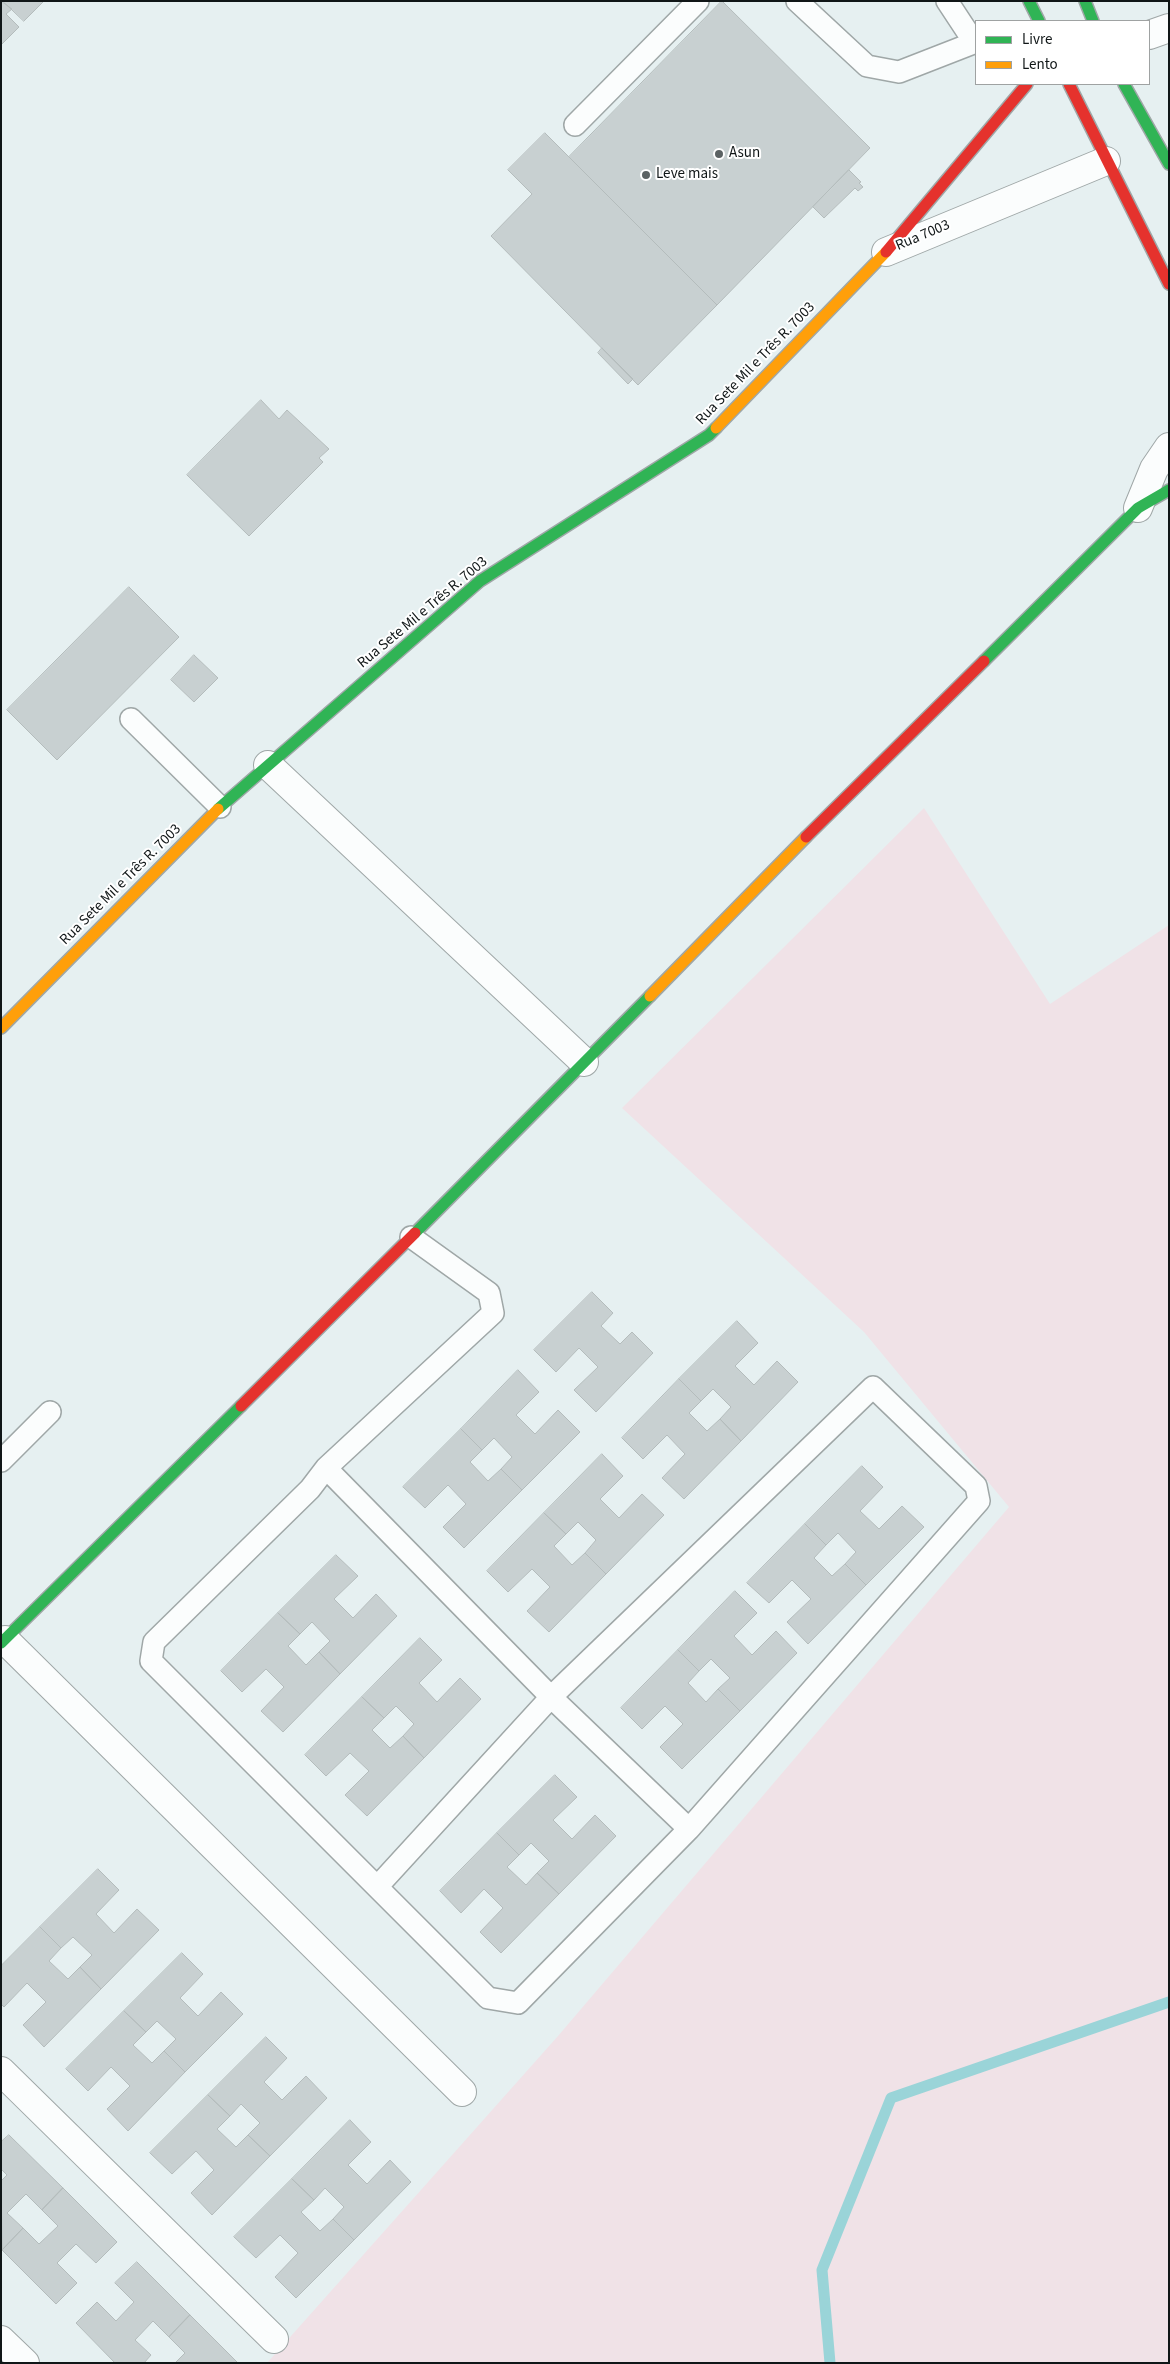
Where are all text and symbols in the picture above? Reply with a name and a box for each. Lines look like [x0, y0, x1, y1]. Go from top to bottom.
legend [975, 20, 1150, 85]
text: Livre [1022, 29, 1052, 50]
text: Lento [1022, 54, 1058, 75]
place label: Asun [729, 145, 760, 163]
marker: Asun [713, 148, 725, 160]
place label: Leve mais [656, 166, 718, 184]
marker: Leve mais [640, 169, 652, 181]
street label: Rua 7003 [893, 217, 953, 255]
street label: Rua Sete Mil e Três R. 7003 [693, 299, 819, 429]
street label: Rua Sete Mil e Três R. 7003 [354, 553, 492, 673]
street label: Rua Sete Mil e Três R. 7003 [57, 821, 185, 949]

